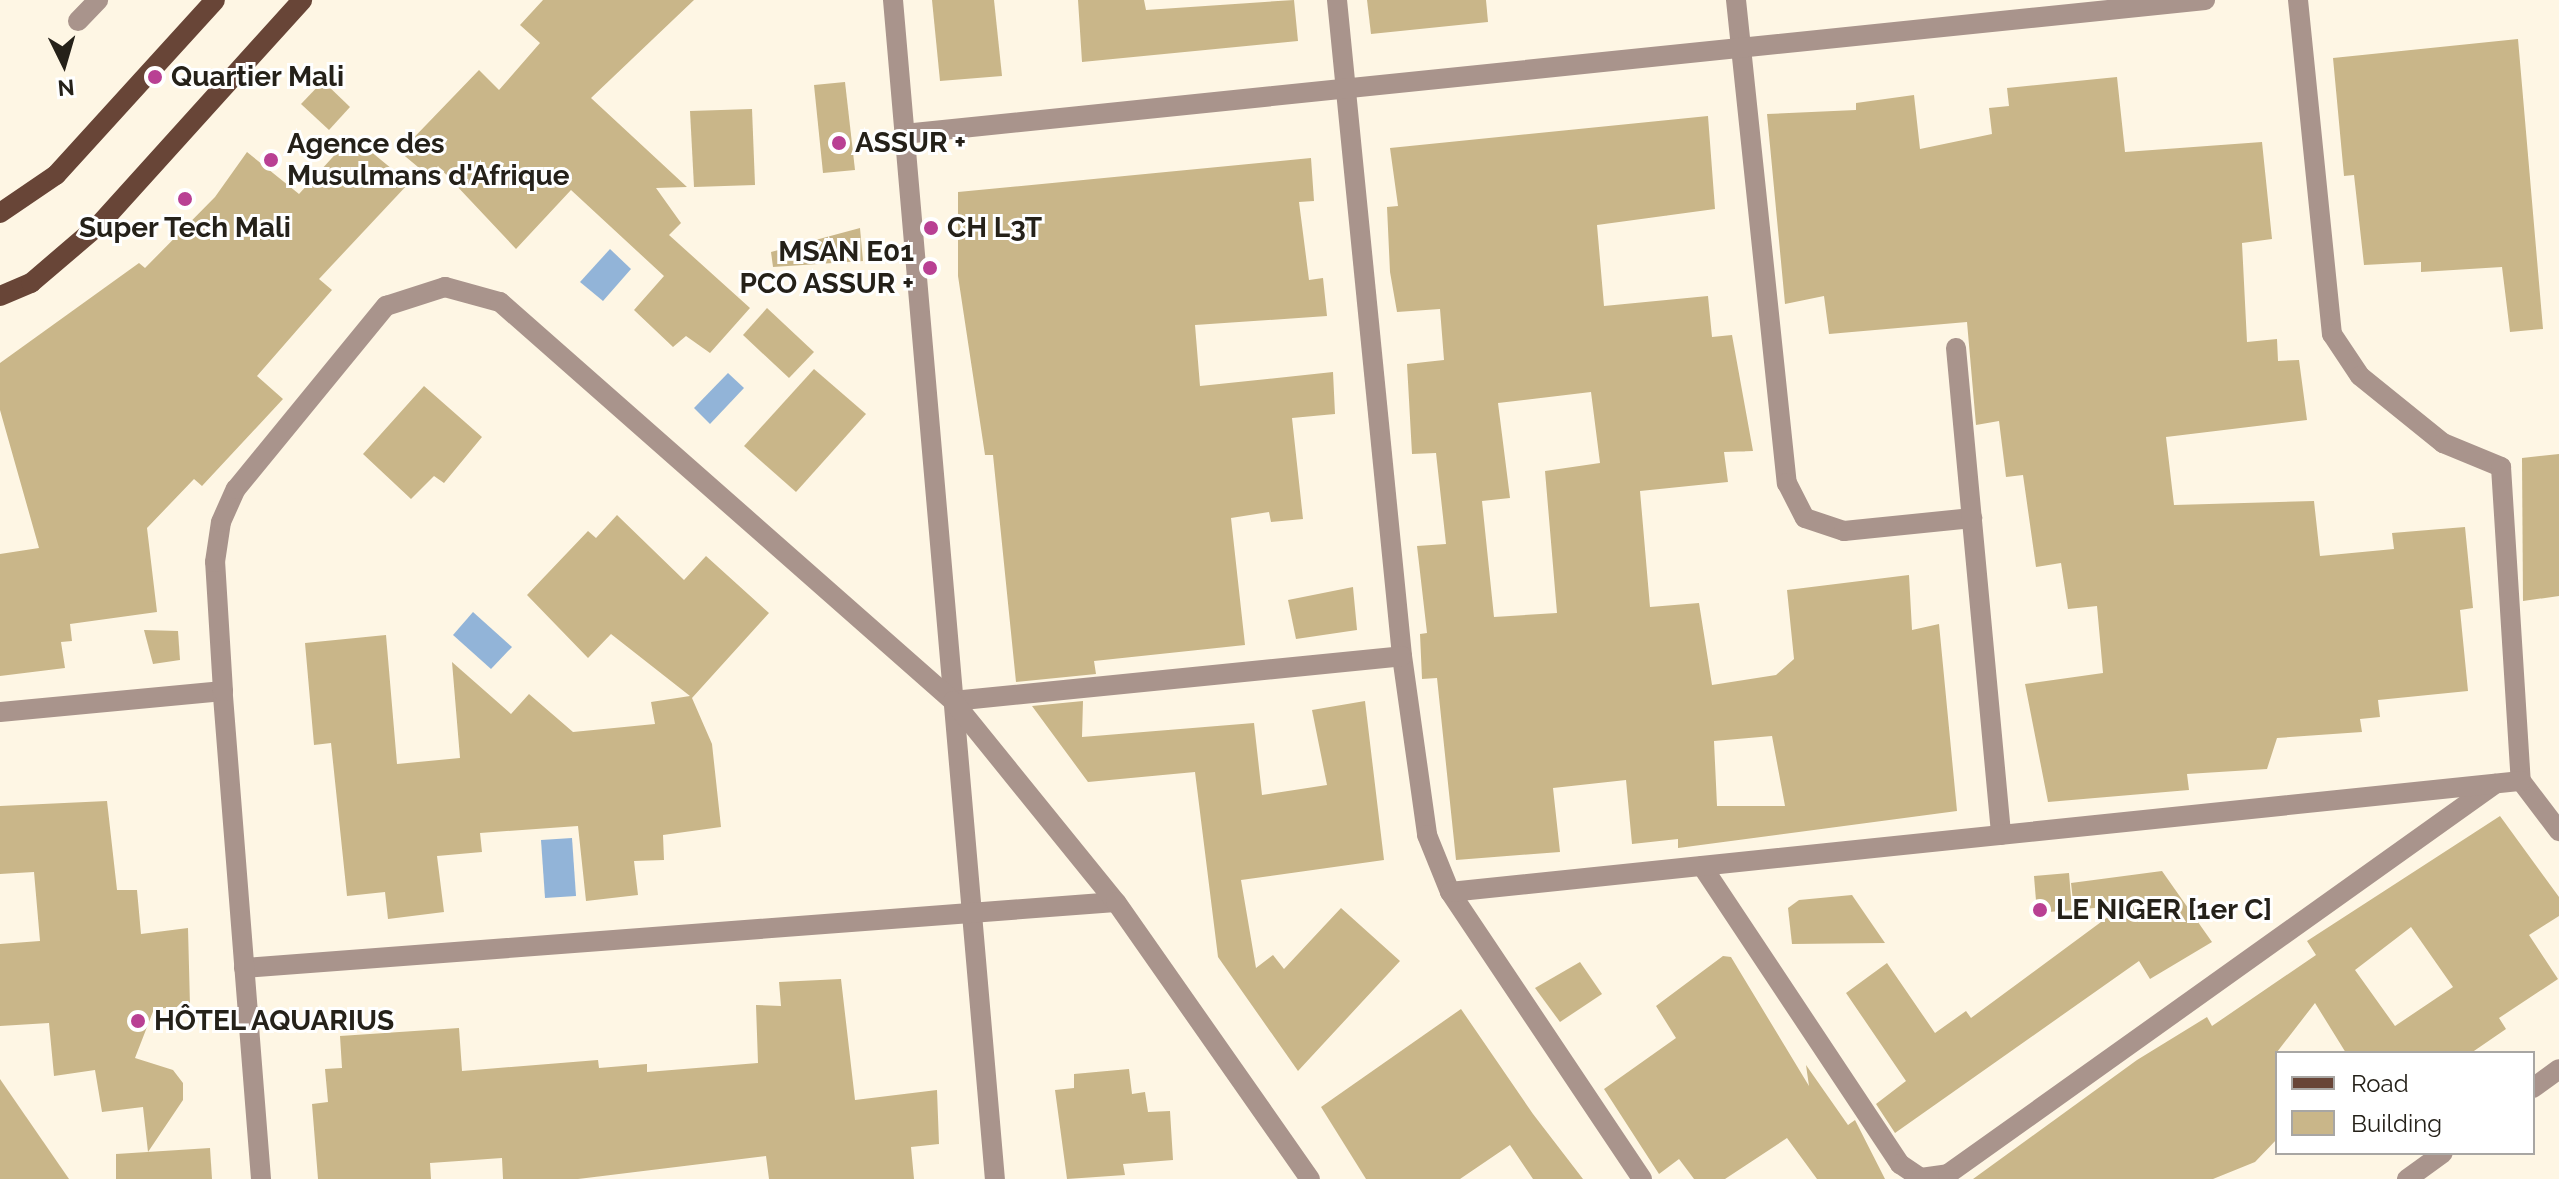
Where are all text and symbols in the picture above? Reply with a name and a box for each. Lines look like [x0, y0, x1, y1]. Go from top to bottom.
north arrow [24, 24, 104, 104]
place label: Quartier Mali [171, 60, 345, 94]
marker: Quartier Mali [146, 68, 164, 86]
text: N [57, 74, 76, 102]
place label: ASSUR + [855, 126, 966, 160]
place label: Agence des Musulmans d'Afrique [287, 127, 569, 193]
marker: ASSUR + [830, 134, 848, 152]
marker: Agence des Musulmans d'Afrique [262, 151, 280, 169]
marker: Super Tech Mali [176, 190, 194, 208]
place label: Super Tech Mali [78, 211, 292, 245]
place label: CH L3T [947, 211, 1042, 245]
marker: CH L3T [922, 219, 940, 237]
place label: MSAN E01 PCO ASSUR + [739, 235, 914, 301]
marker: MSAN E01 PCO ASSUR + [921, 259, 939, 277]
place label: LE NIGER [1er C] [2056, 893, 2273, 927]
marker: LE NIGER [1er C] [2031, 901, 2049, 919]
place label: HÔTEL AQUARIUS [154, 1004, 396, 1038]
marker: HÔTEL AQUARIUS [129, 1012, 147, 1030]
legend [2275, 1051, 2535, 1155]
text: Road [2351, 1069, 2409, 1098]
text: Building [2351, 1109, 2442, 1138]

